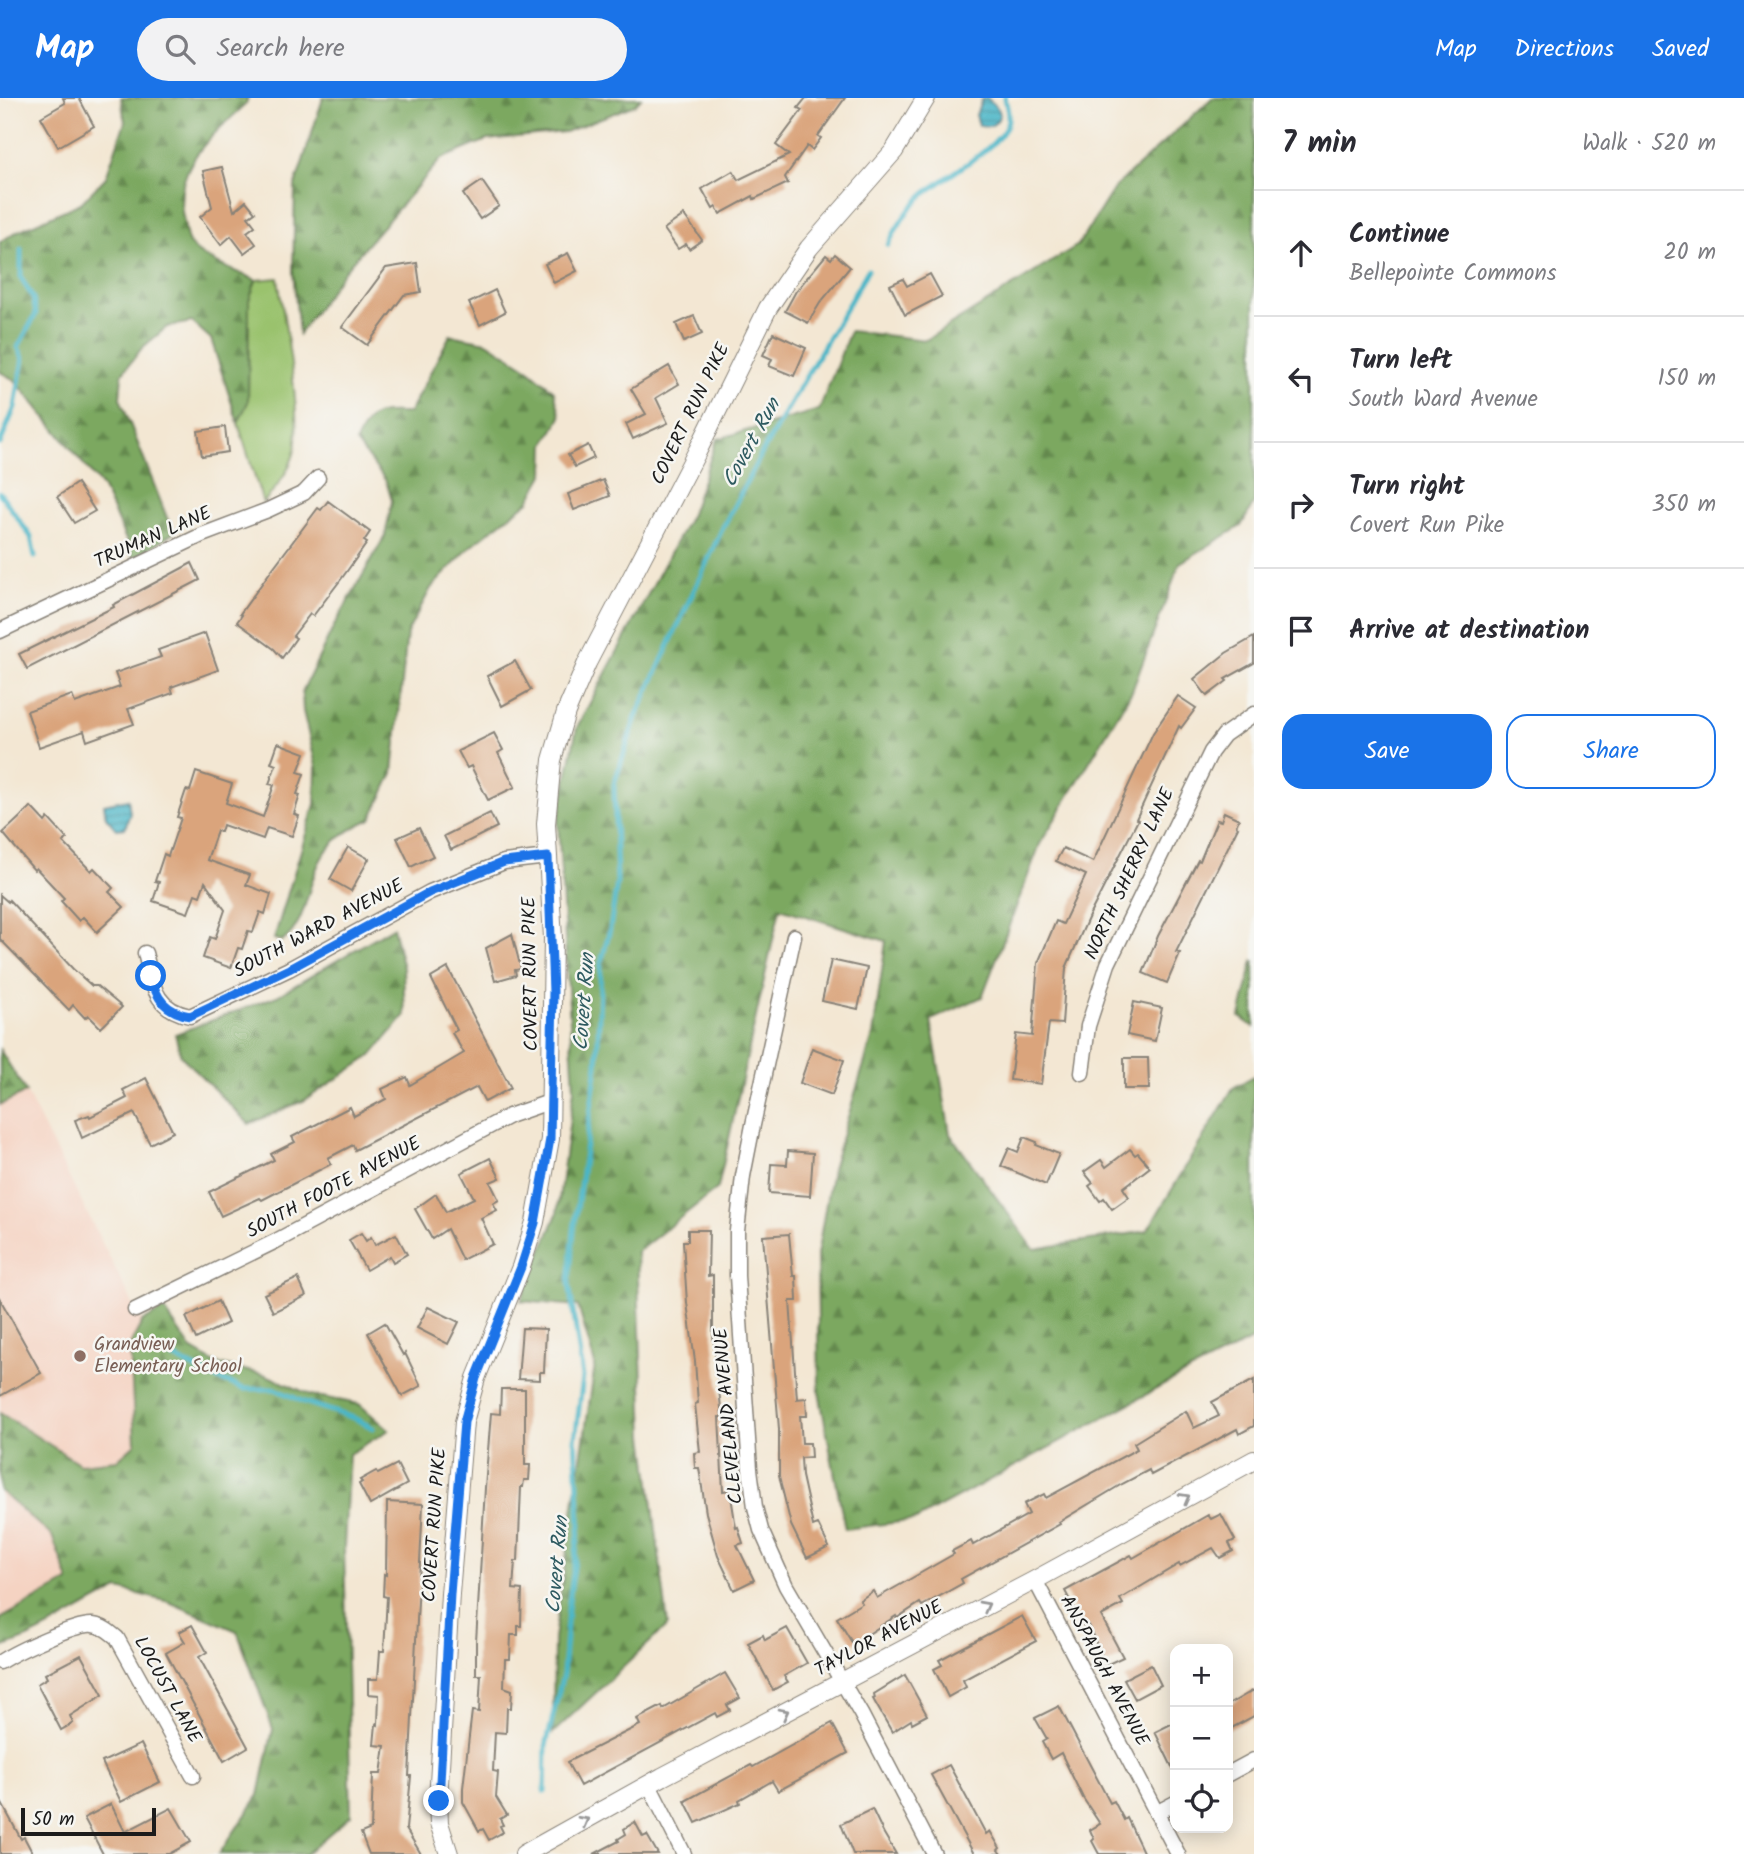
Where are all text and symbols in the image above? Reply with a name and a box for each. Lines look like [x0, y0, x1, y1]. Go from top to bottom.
search box [137, 18, 627, 81]
text: Map [35, 23, 95, 76]
text: Search here [217, 28, 345, 70]
icon: search [161, 30, 199, 68]
text: Map [1435, 30, 1477, 69]
text: Directions [1515, 30, 1614, 69]
text: Saved [1652, 30, 1709, 69]
text: 7 min [1282, 120, 1357, 168]
text: Walk · 520 m [1582, 126, 1716, 162]
text: Continue [1349, 214, 1450, 256]
icon: ahead [1282, 234, 1320, 272]
text: 20 m [1664, 235, 1716, 271]
text: Bellepointe Commons [1349, 256, 1557, 292]
street label: COVERT RUN PIKE [644, 337, 739, 490]
text: Turn left [1349, 340, 1452, 382]
icon: left [1282, 360, 1320, 398]
text: 150 m [1657, 361, 1716, 397]
text: South Ward Avenue [1349, 382, 1538, 418]
water label: Covert Run [714, 391, 791, 494]
text: Turn right [1349, 466, 1465, 508]
icon: right [1282, 486, 1320, 524]
text: 350 m [1651, 487, 1716, 523]
street label: TRUMAN LANE [90, 498, 217, 577]
text: Covert Run Pike [1349, 508, 1504, 544]
text: Arrive at destination [1349, 610, 1589, 652]
icon: arrive [1282, 612, 1320, 650]
button: Save [1282, 714, 1492, 789]
button: Share [1506, 714, 1716, 789]
street label: NORTH SHERRY LANE [1077, 782, 1183, 965]
street label: SOUTH WARD AVENUE [228, 871, 410, 987]
street label: COVERT RUN PIKE [515, 896, 547, 1052]
water label: Covert Run [565, 950, 605, 1052]
route start [135, 960, 166, 991]
street label: SOUTH FOOTE AVENUE [241, 1129, 427, 1247]
street label: CLEVELAND AVENUE [706, 1326, 752, 1505]
place label: Grandview Elementary School [94, 1330, 242, 1382]
marker: Grandview Elementary School [72, 1348, 88, 1364]
street label: COVERT RUN PIKE [415, 1446, 455, 1603]
one-way arrow [1177, 1493, 1190, 1506]
water label: Covert Run [537, 1513, 579, 1615]
street label: ANSPAUGH AVENUE [1051, 1590, 1157, 1753]
street label: TAYLOR AVENUE [809, 1592, 949, 1685]
one-way arrow [978, 1601, 990, 1615]
street label: LOCUST LANE [125, 1631, 209, 1750]
map controls [1170, 1644, 1233, 1833]
button: + [1170, 1644, 1233, 1707]
button: − [1170, 1707, 1233, 1770]
one-way arrow [777, 1708, 789, 1721]
button: locate [1170, 1770, 1233, 1833]
route end [423, 1785, 454, 1816]
scale bar [21, 1805, 156, 1837]
text: 50 m [32, 1805, 74, 1835]
one-way arrow [576, 1816, 589, 1829]

